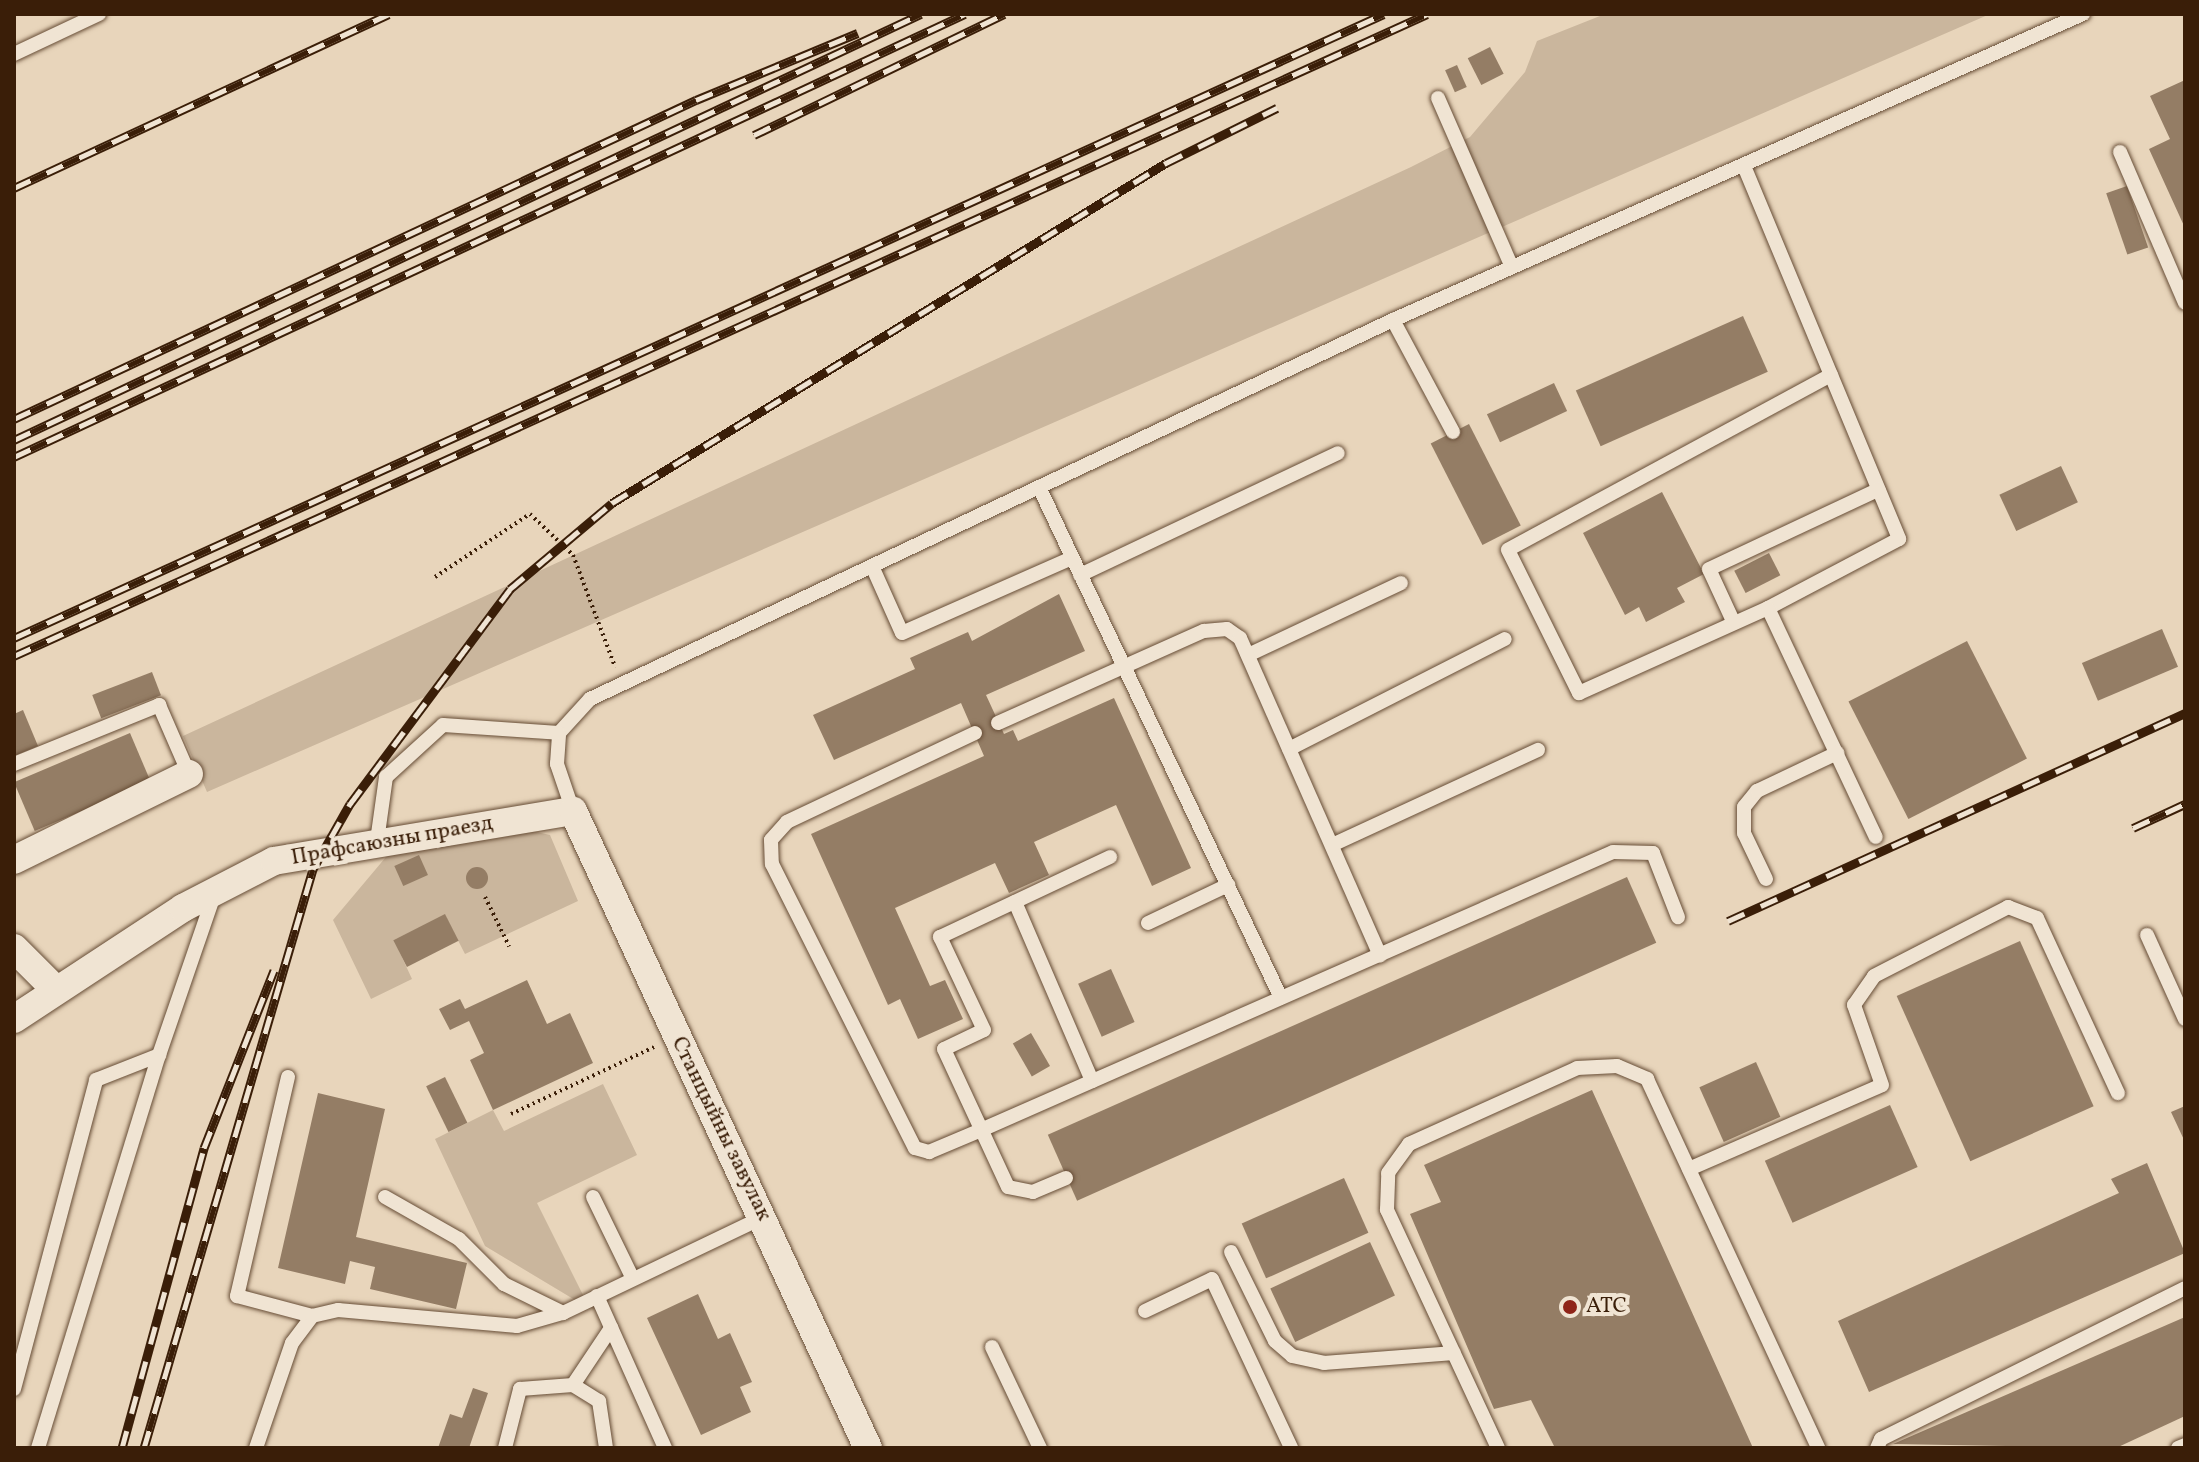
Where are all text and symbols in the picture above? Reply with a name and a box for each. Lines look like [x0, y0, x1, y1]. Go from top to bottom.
street label: Прафсаюзны праезд [289, 810, 495, 872]
street label: Станцыйны завулак [665, 1033, 777, 1225]
place label: АТС [1586, 1294, 1627, 1320]
marker: АТС [1561, 1298, 1579, 1316]

